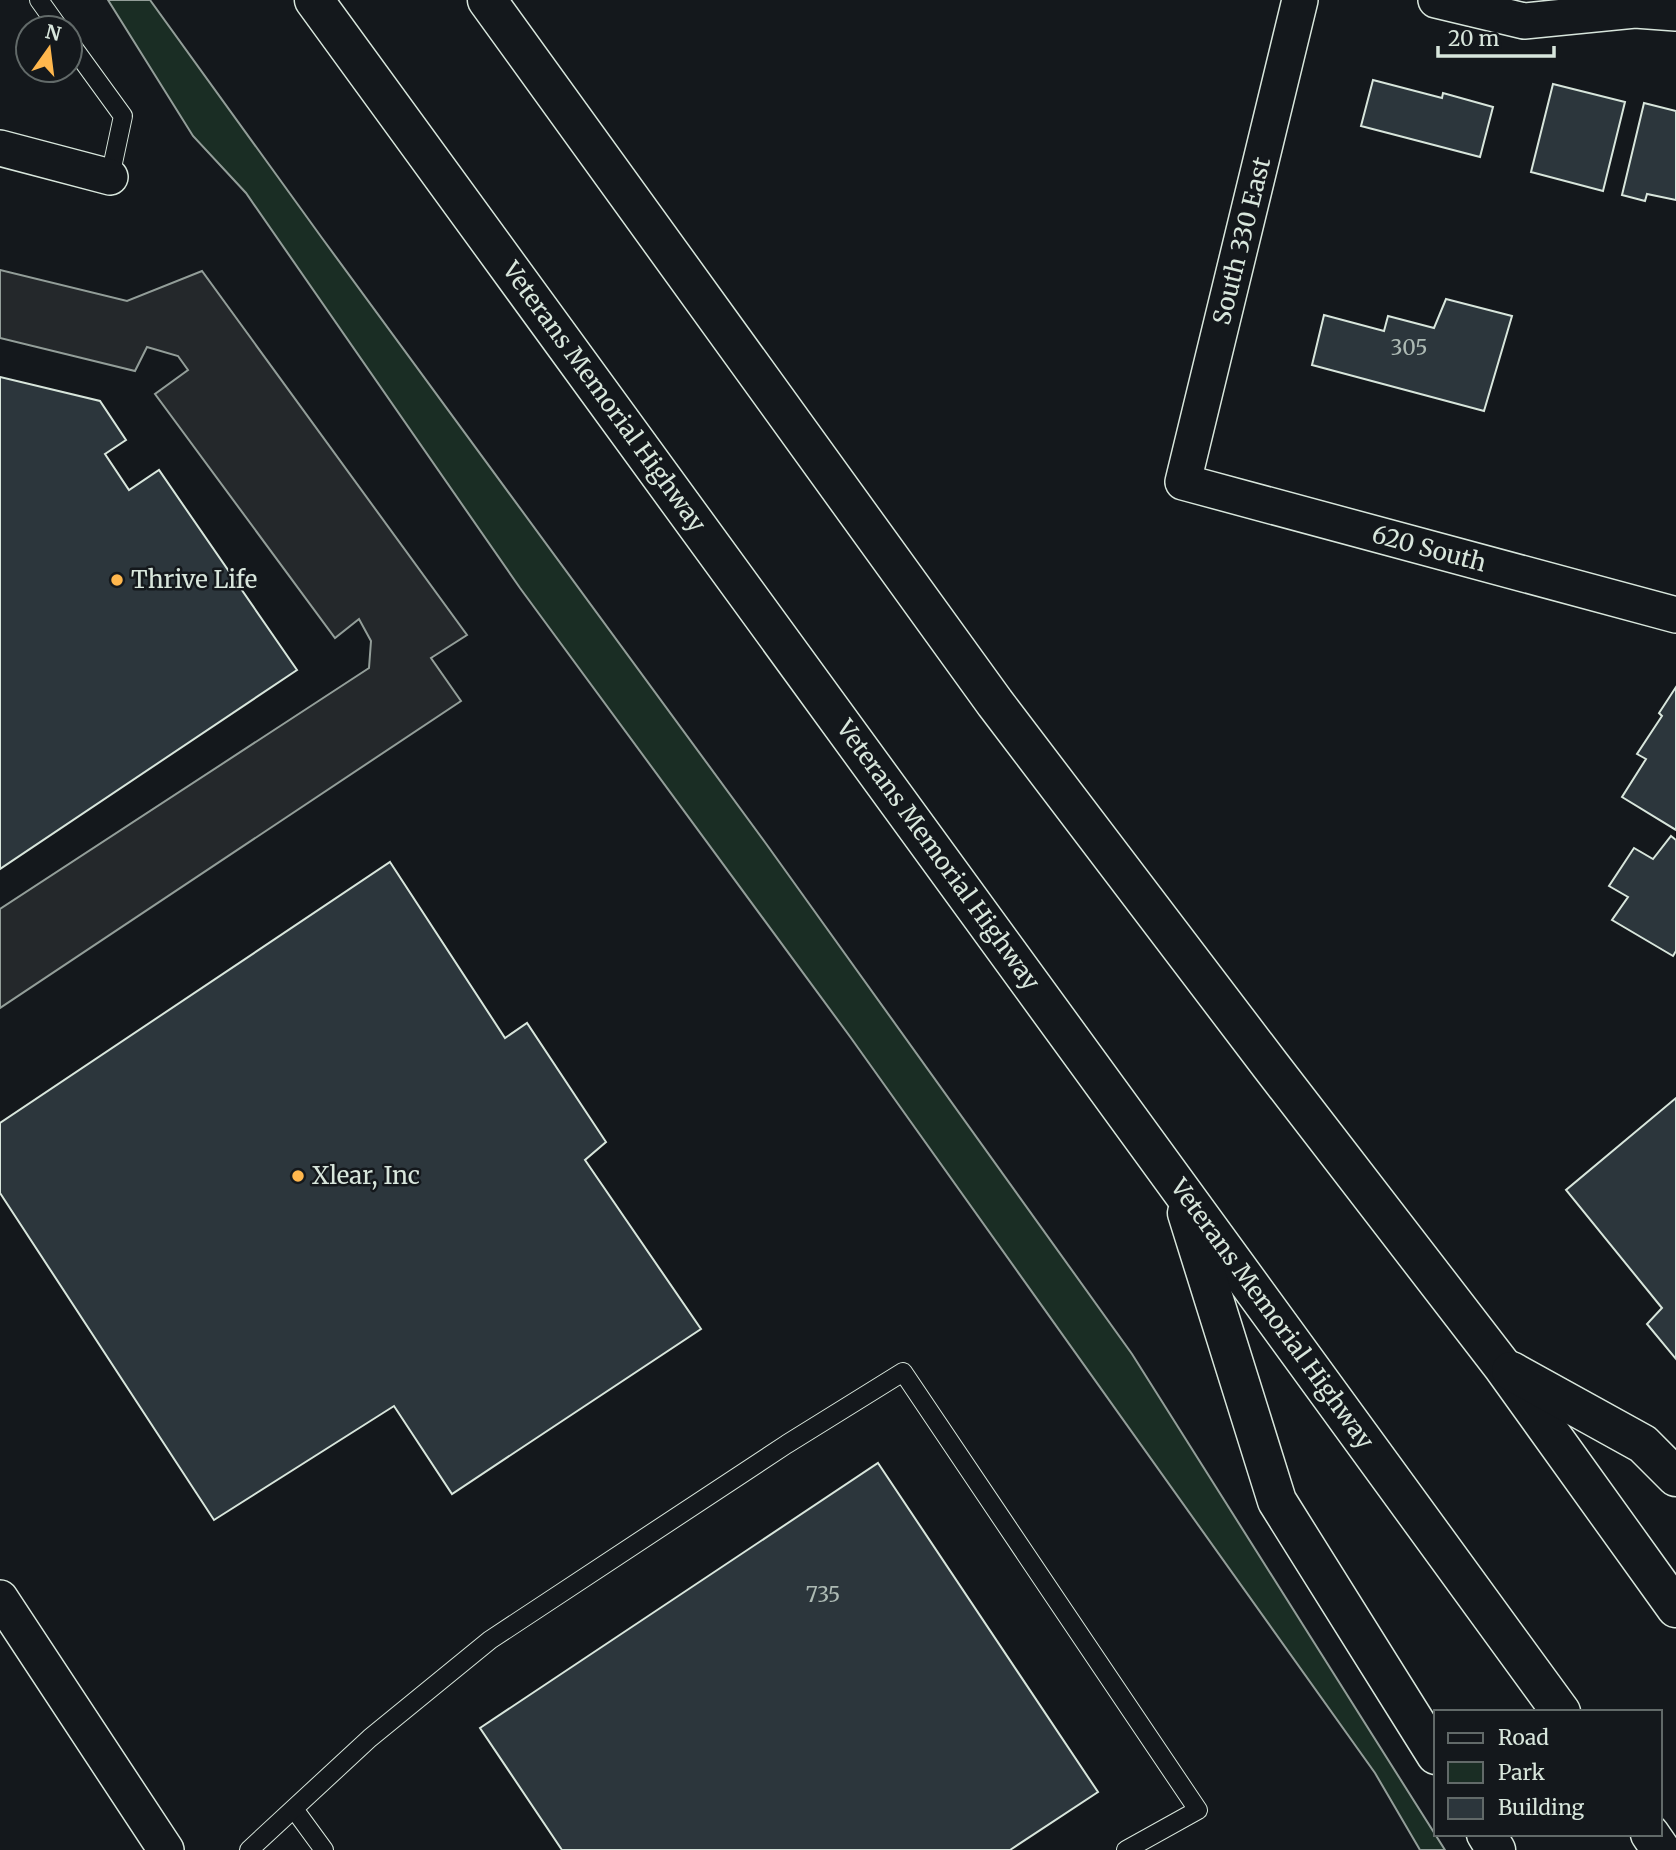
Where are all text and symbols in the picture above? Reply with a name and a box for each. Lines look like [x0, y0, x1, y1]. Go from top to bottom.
north arrow [14, 14, 84, 84]
scale bar [1438, 14, 1554, 58]
text: N [43, 19, 63, 46]
text: 20 m [1448, 25, 1500, 52]
street label: South 330 East [1206, 153, 1277, 328]
street label: Veterans Memorial Highway [495, 255, 713, 538]
house number: 305 [1390, 334, 1428, 361]
street label: 620 South [1369, 518, 1490, 579]
place label: Thrive Life [131, 564, 257, 595]
marker: Thrive Life [109, 572, 125, 588]
street label: Veterans Memorial Highway [829, 713, 1047, 996]
place label: Xlear, Inc [312, 1160, 420, 1191]
marker: Xlear, Inc [290, 1168, 306, 1184]
street label: Veterans Memorial Highway [1163, 1172, 1381, 1455]
house number: 735 [806, 1581, 840, 1608]
legend [1434, 1710, 1662, 1836]
text: Road [1498, 1724, 1549, 1751]
text: Park [1498, 1759, 1545, 1786]
text: Building [1498, 1794, 1585, 1821]

